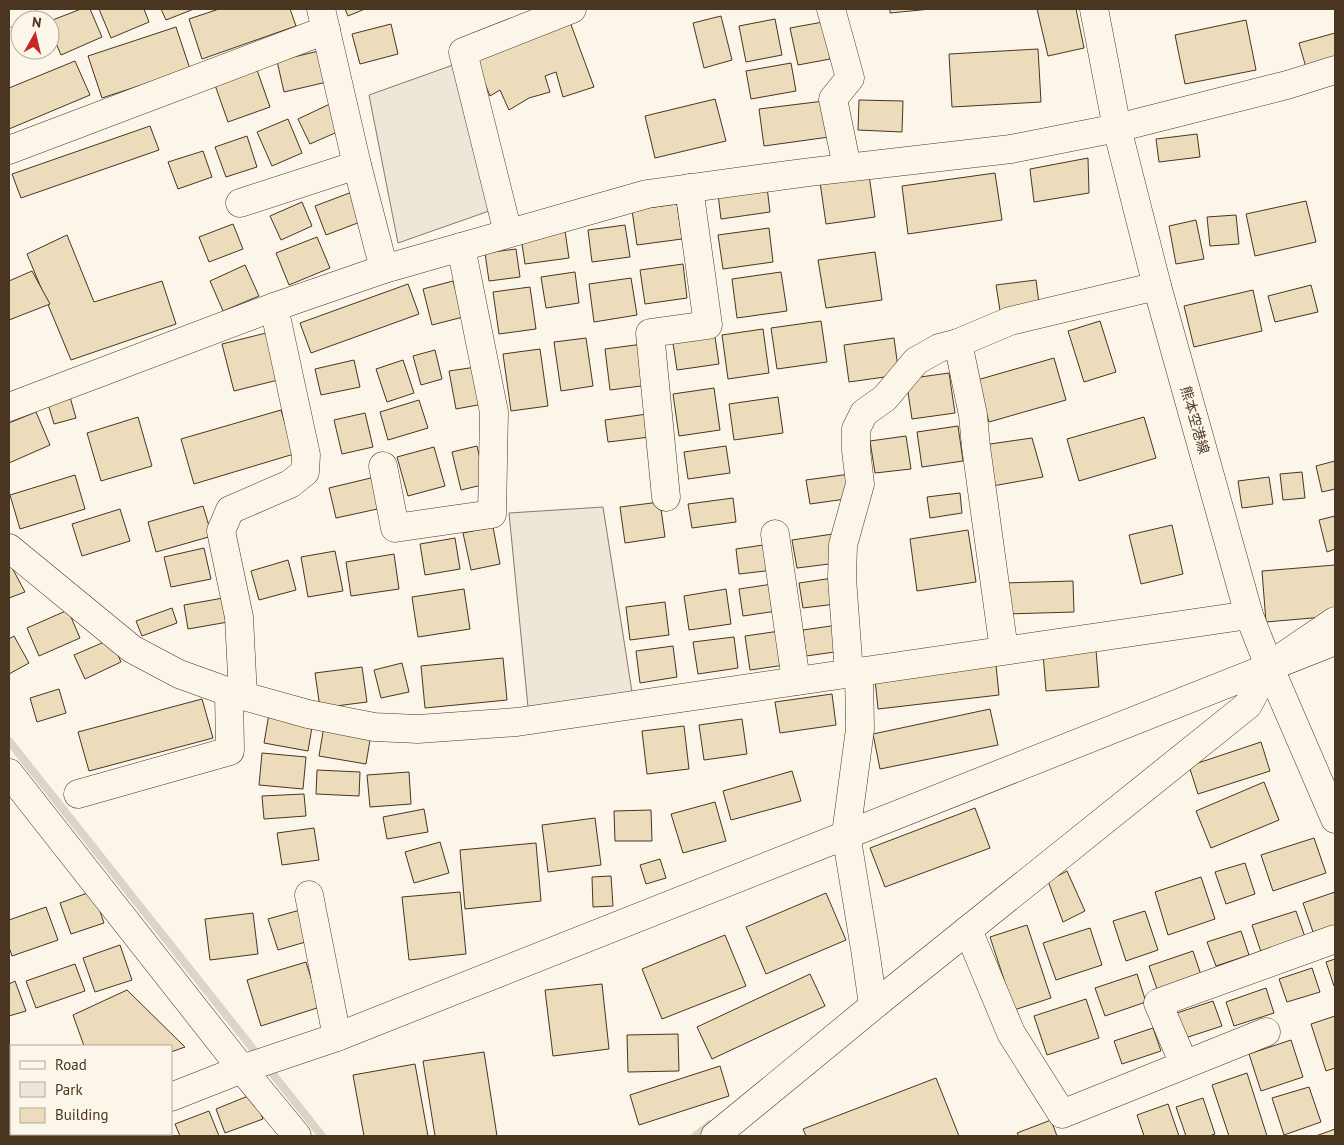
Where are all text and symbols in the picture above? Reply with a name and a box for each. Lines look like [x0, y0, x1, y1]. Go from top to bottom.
north arrow [10, 10, 60, 60]
text: N [31, 13, 43, 32]
street label: 熊本空港線 [1177, 384, 1213, 456]
legend [10, 1045, 172, 1135]
text: Road [55, 1055, 87, 1074]
text: Park [55, 1080, 83, 1099]
text: Building [55, 1105, 109, 1124]

